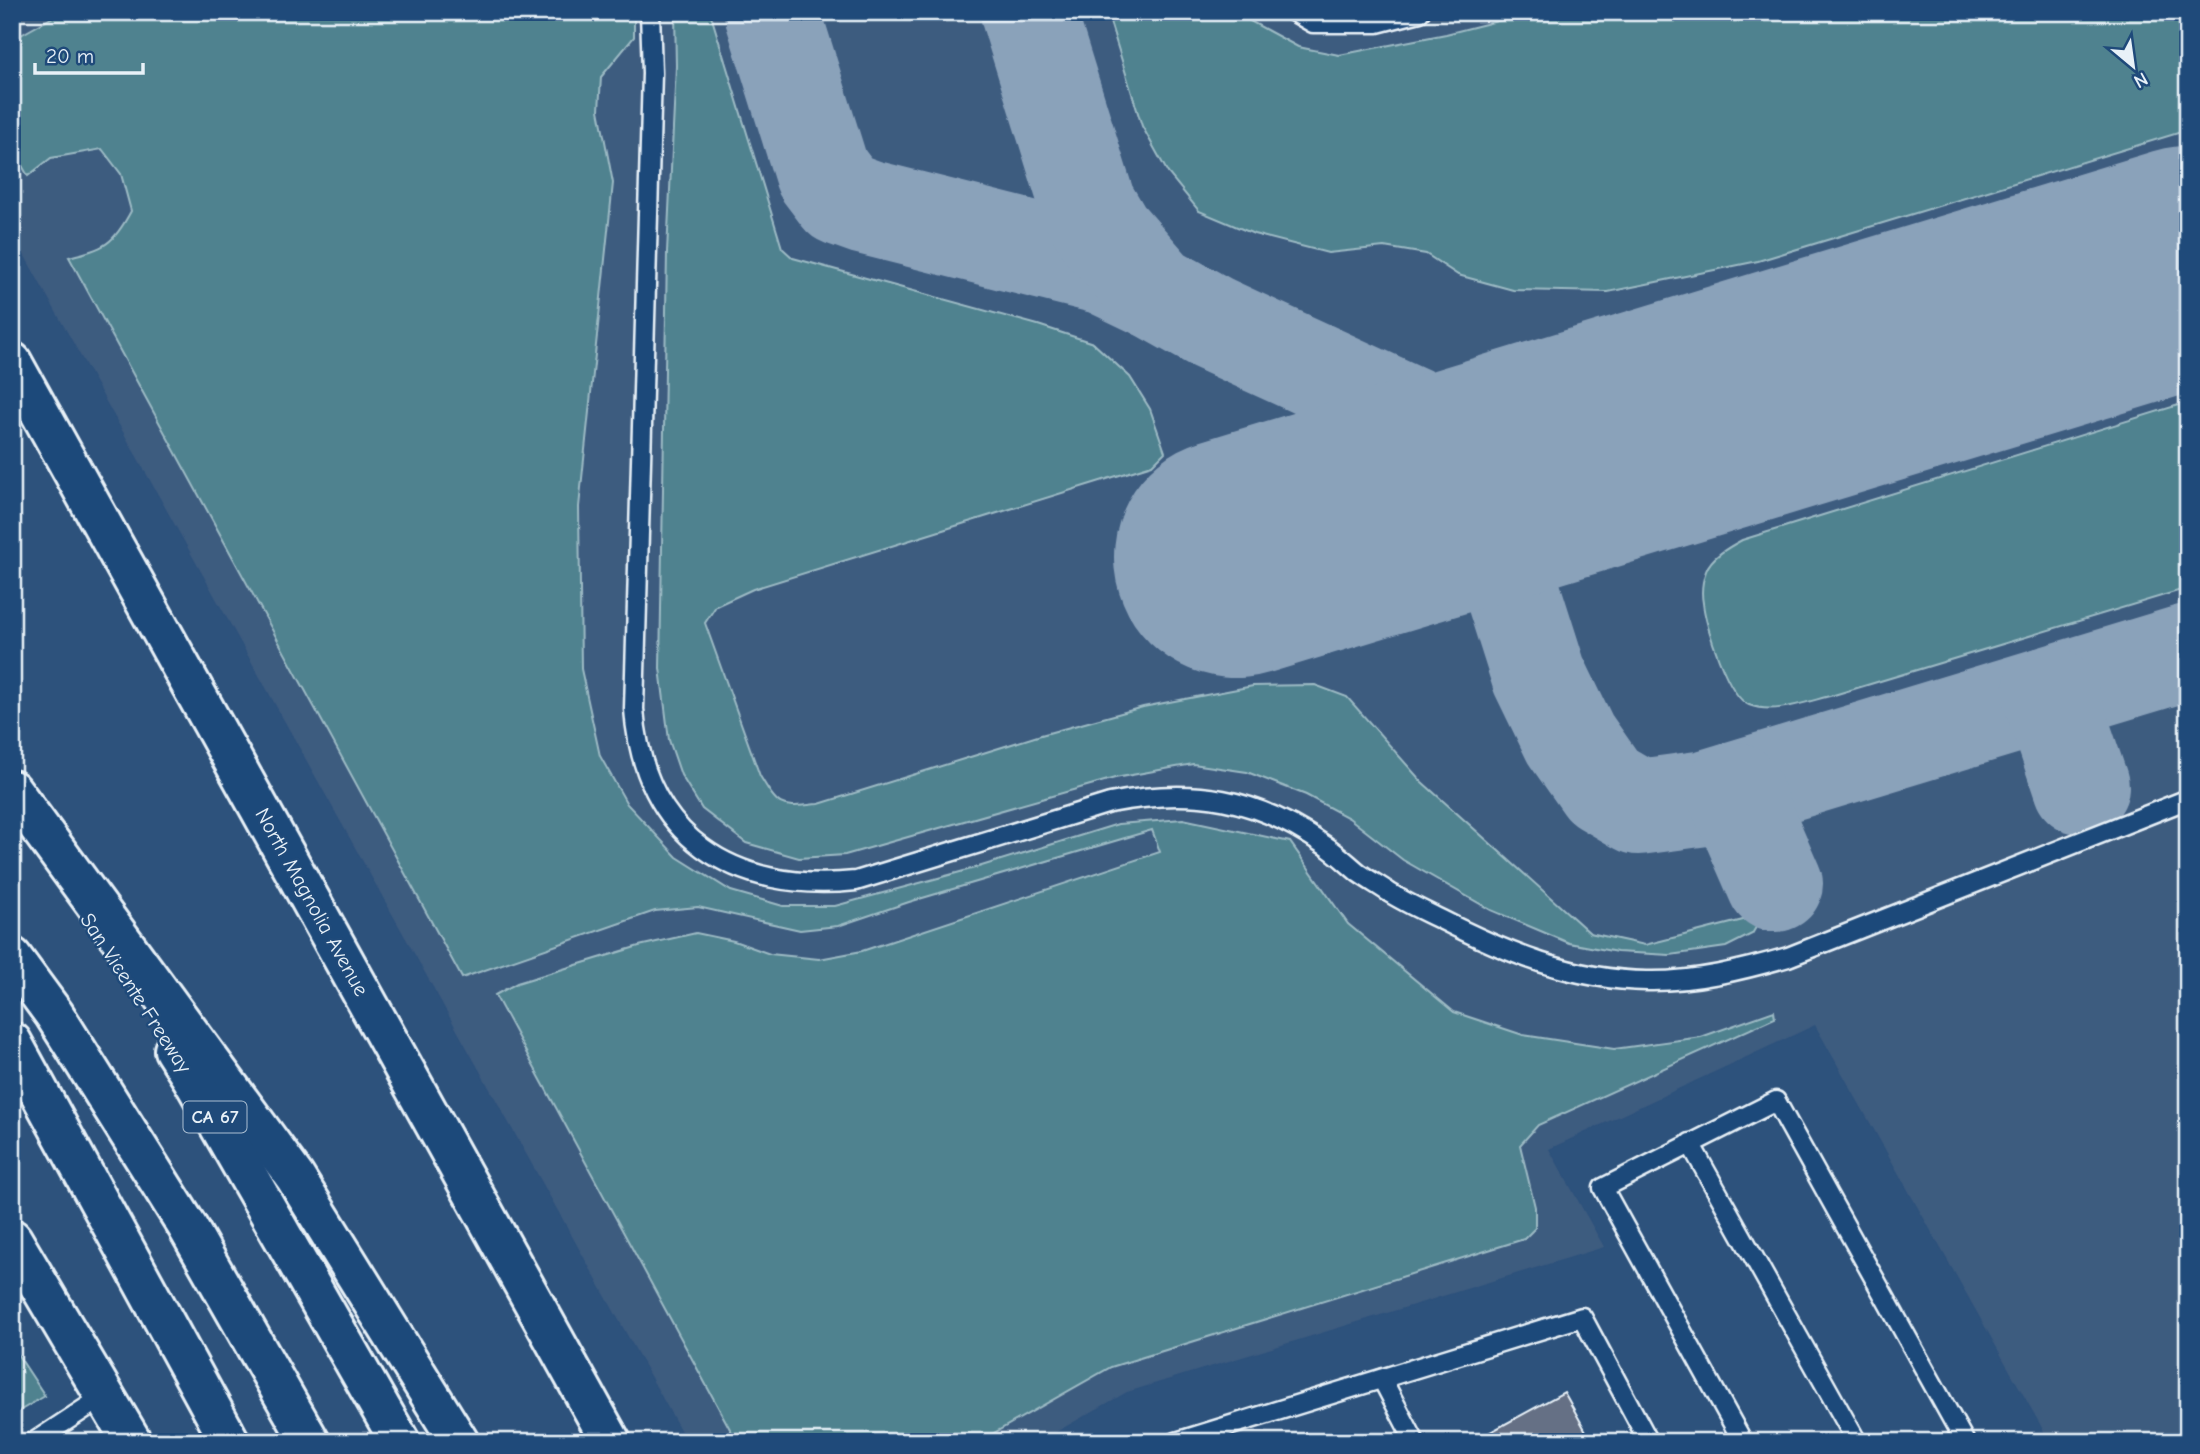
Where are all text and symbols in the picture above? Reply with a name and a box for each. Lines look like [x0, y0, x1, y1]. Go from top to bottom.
scale bar [35, 32, 144, 76]
north arrow [2098, 32, 2168, 102]
text: 20 m [46, 44, 94, 68]
text: N [2130, 67, 2152, 93]
street label: North Magnolia Avenue [250, 804, 374, 1000]
street label: San Vicente Freeway [75, 909, 197, 1078]
road number: CA 67 [184, 1102, 246, 1133]

